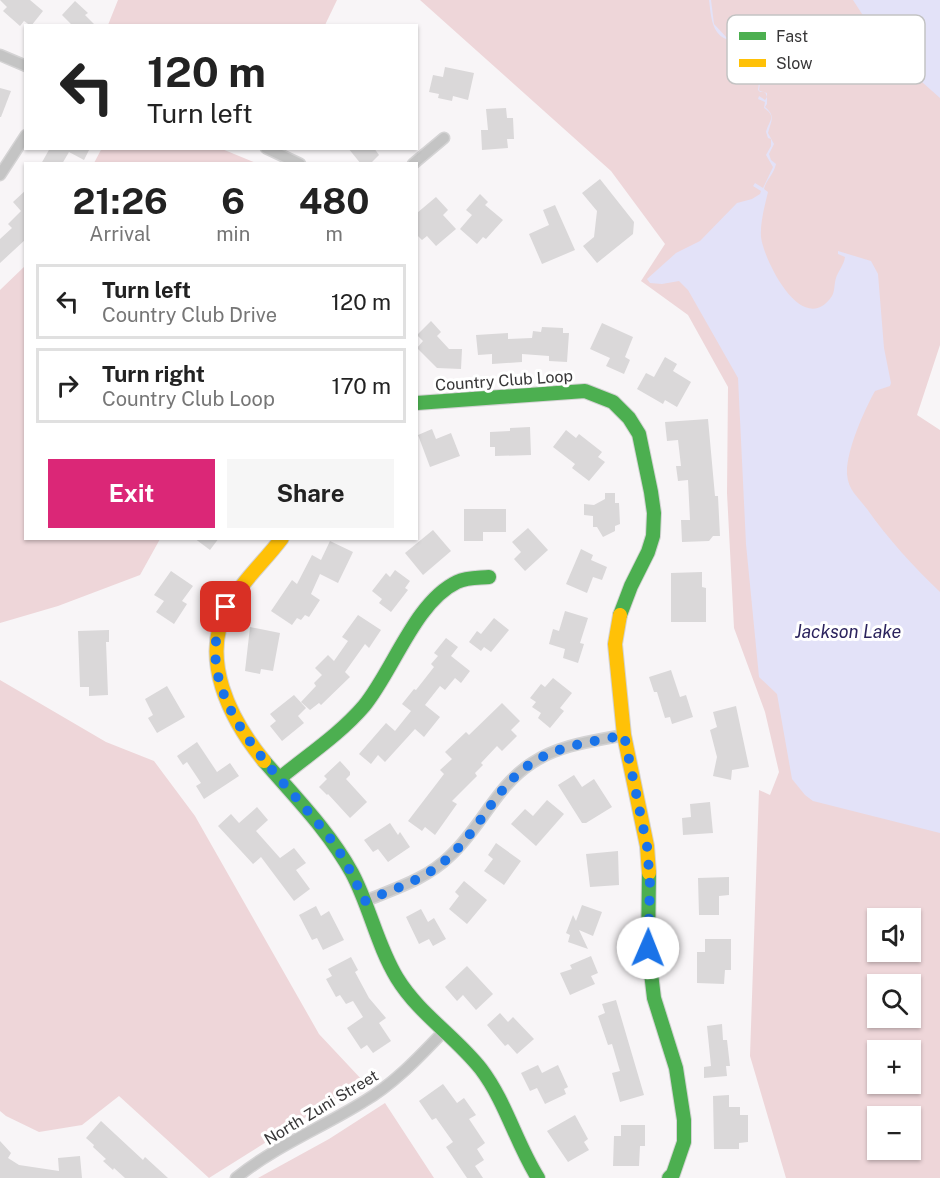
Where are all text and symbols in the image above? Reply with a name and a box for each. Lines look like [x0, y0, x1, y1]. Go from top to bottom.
legend [727, 15, 925, 84]
text: Fast [776, 27, 808, 46]
text: 120 m [147, 47, 266, 96]
icon: left [48, 48, 126, 126]
text: Slow [776, 54, 813, 73]
text: Turn left [147, 97, 253, 129]
text: 21:26 [72, 180, 168, 222]
text: 6 [221, 180, 245, 222]
text: 480 [299, 180, 370, 222]
text: Arrival [89, 222, 151, 246]
text: min [216, 222, 250, 246]
text: m [325, 222, 343, 246]
text: Turn left [102, 277, 191, 303]
icon: left [51, 285, 84, 318]
text: 120 m [331, 289, 391, 315]
text: Country Club Drive [102, 303, 277, 327]
text: Turn right [102, 361, 205, 387]
street label: Country Club Loop [434, 366, 574, 395]
icon: right [51, 369, 84, 402]
text: 170 m [331, 373, 391, 399]
text: Country Club Loop [102, 387, 275, 411]
button: Exit [48, 459, 215, 528]
button: Share [227, 459, 394, 528]
pin [200, 581, 251, 632]
icon: arrive [209, 590, 242, 623]
water label: Jackson Lake [795, 621, 902, 642]
map controls [867, 908, 921, 1160]
button: sound [867, 908, 921, 962]
position arrow [616, 916, 680, 980]
button: search [867, 974, 921, 1028]
button: + [867, 1040, 921, 1094]
street label: North Zuni Street [261, 1066, 382, 1149]
button: − [867, 1106, 921, 1160]

